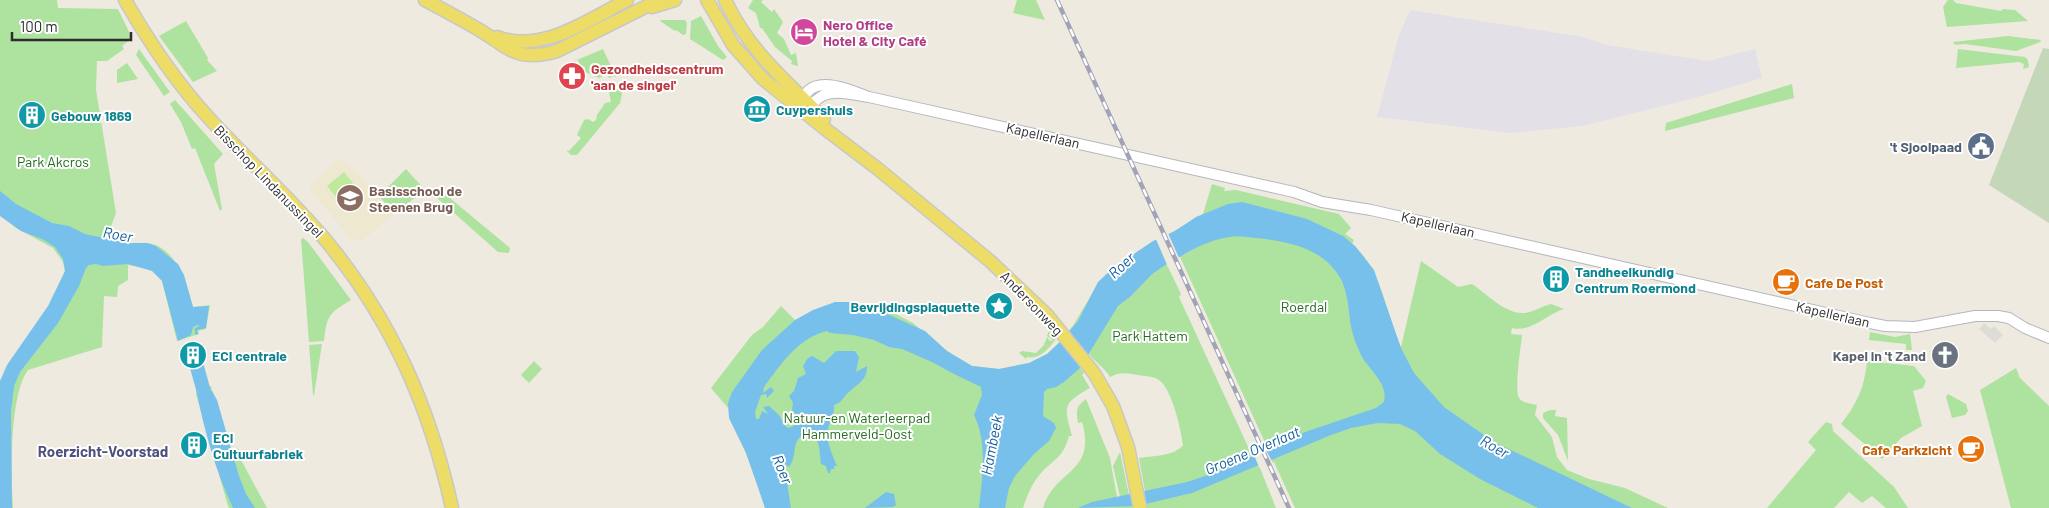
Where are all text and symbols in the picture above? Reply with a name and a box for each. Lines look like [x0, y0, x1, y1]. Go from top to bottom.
scale bar [12, 10, 131, 42]
place label: Nero Office Hotel & City Café [823, 16, 927, 49]
text: 100 m [20, 17, 58, 35]
hotel icon: Nero Office Hotel & City Café [789, 17, 819, 47]
place label: Gezondheidscentrum 'aan de singel' [591, 60, 724, 93]
pharmacy icon: Gezondheidscentrum 'aan de singel' [557, 61, 587, 91]
museum icon: Cuypershuis [742, 94, 772, 124]
building icon: Gebouw 1869 [17, 100, 47, 130]
place label: Cuypershuis [776, 101, 853, 118]
place label: Gebouw 1869 [51, 107, 132, 124]
street label: Kapellerlaan [1005, 118, 1081, 152]
street label: Bisschop Lindanussingel [211, 121, 327, 241]
public building icon: 't Sjoolpaad [1966, 131, 1996, 161]
place label: 't Sjoolpaad [1890, 138, 1962, 155]
park label: Park Akcros [17, 153, 89, 170]
place label: Basisschool de Steenen Brug [369, 182, 462, 215]
school or university icon: Basisschool de Steenen Brug [335, 183, 365, 213]
street label: Kapellerlaan [1400, 207, 1476, 241]
water label: Roer [102, 223, 135, 246]
water label: Roer [1104, 248, 1139, 282]
place label: Tandheelkundig Centrum Roermond [1575, 263, 1696, 296]
building icon: Tandheelkundig Centrum Roermond [1541, 264, 1571, 294]
street label: Andersonweg [997, 267, 1067, 339]
cafe icon: Cafe De Post [1771, 267, 1801, 297]
place label: Cafe De Post [1805, 274, 1883, 291]
place icon: Bevrijdingsplaquette [984, 291, 1014, 321]
street label: Kapellerlaan [1795, 297, 1871, 331]
place label: Bevrijdingsplaquette [850, 298, 980, 315]
park label: Roerdal [1281, 298, 1327, 315]
park label: Park Hattem [1112, 327, 1188, 344]
building icon: ECI centrale [178, 340, 208, 370]
church icon: Kapel in 't Zand [1930, 340, 1960, 370]
place label: ECI centrale [212, 347, 287, 364]
place label: Kapel in 't Zand [1833, 347, 1926, 364]
park label: Natuur-en Waterleerpad Hammerveld-Oost [784, 409, 930, 442]
water label: Hambeek [976, 413, 1006, 476]
water label: Groene Overlaat [1202, 422, 1303, 478]
place label: ECI Cultuurfabriek [213, 429, 304, 462]
building icon: ECI Cultuurfabriek [179, 430, 209, 460]
water label: Roer [1478, 431, 1513, 462]
cafe icon: Cafe Parkzicht [1956, 434, 1986, 464]
place label: Cafe Parkzicht [1862, 441, 1952, 458]
district label: Roerzicht-Voorstad [38, 442, 168, 460]
water label: Roer [769, 452, 797, 487]

